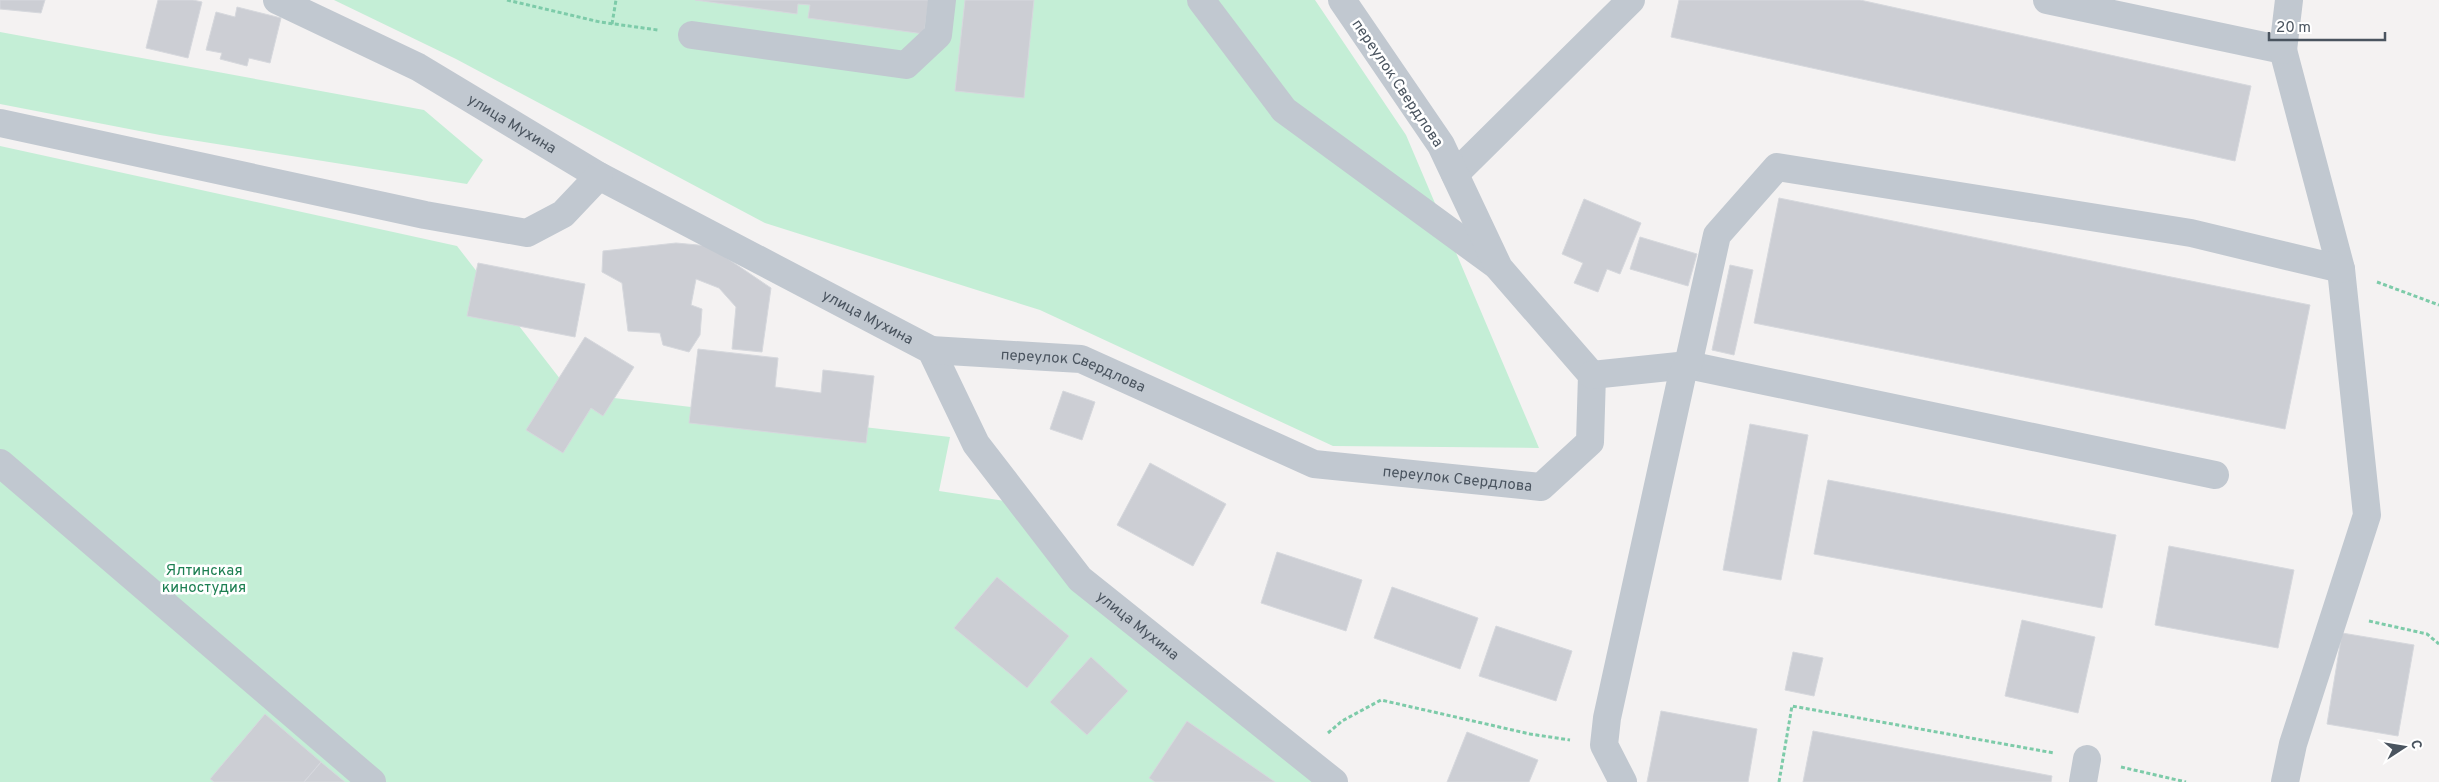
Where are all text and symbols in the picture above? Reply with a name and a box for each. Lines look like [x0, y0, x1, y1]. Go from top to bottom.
scale bar [2269, 10, 2385, 42]
street label: переулок Свердлова [1347, 16, 1447, 151]
text: 20 m [2276, 19, 2311, 38]
street label: улица Мухина [463, 91, 559, 159]
street label: улица Мухина [818, 287, 916, 350]
street label: переулок Свердлова [1000, 346, 1148, 398]
street label: переулок Свердлова [1382, 463, 1533, 497]
park label: Ялтинская киностудия [162, 562, 246, 598]
street label: улица Мухина [1092, 588, 1182, 665]
north arrow [2379, 722, 2429, 772]
text: С [2406, 738, 2425, 751]

